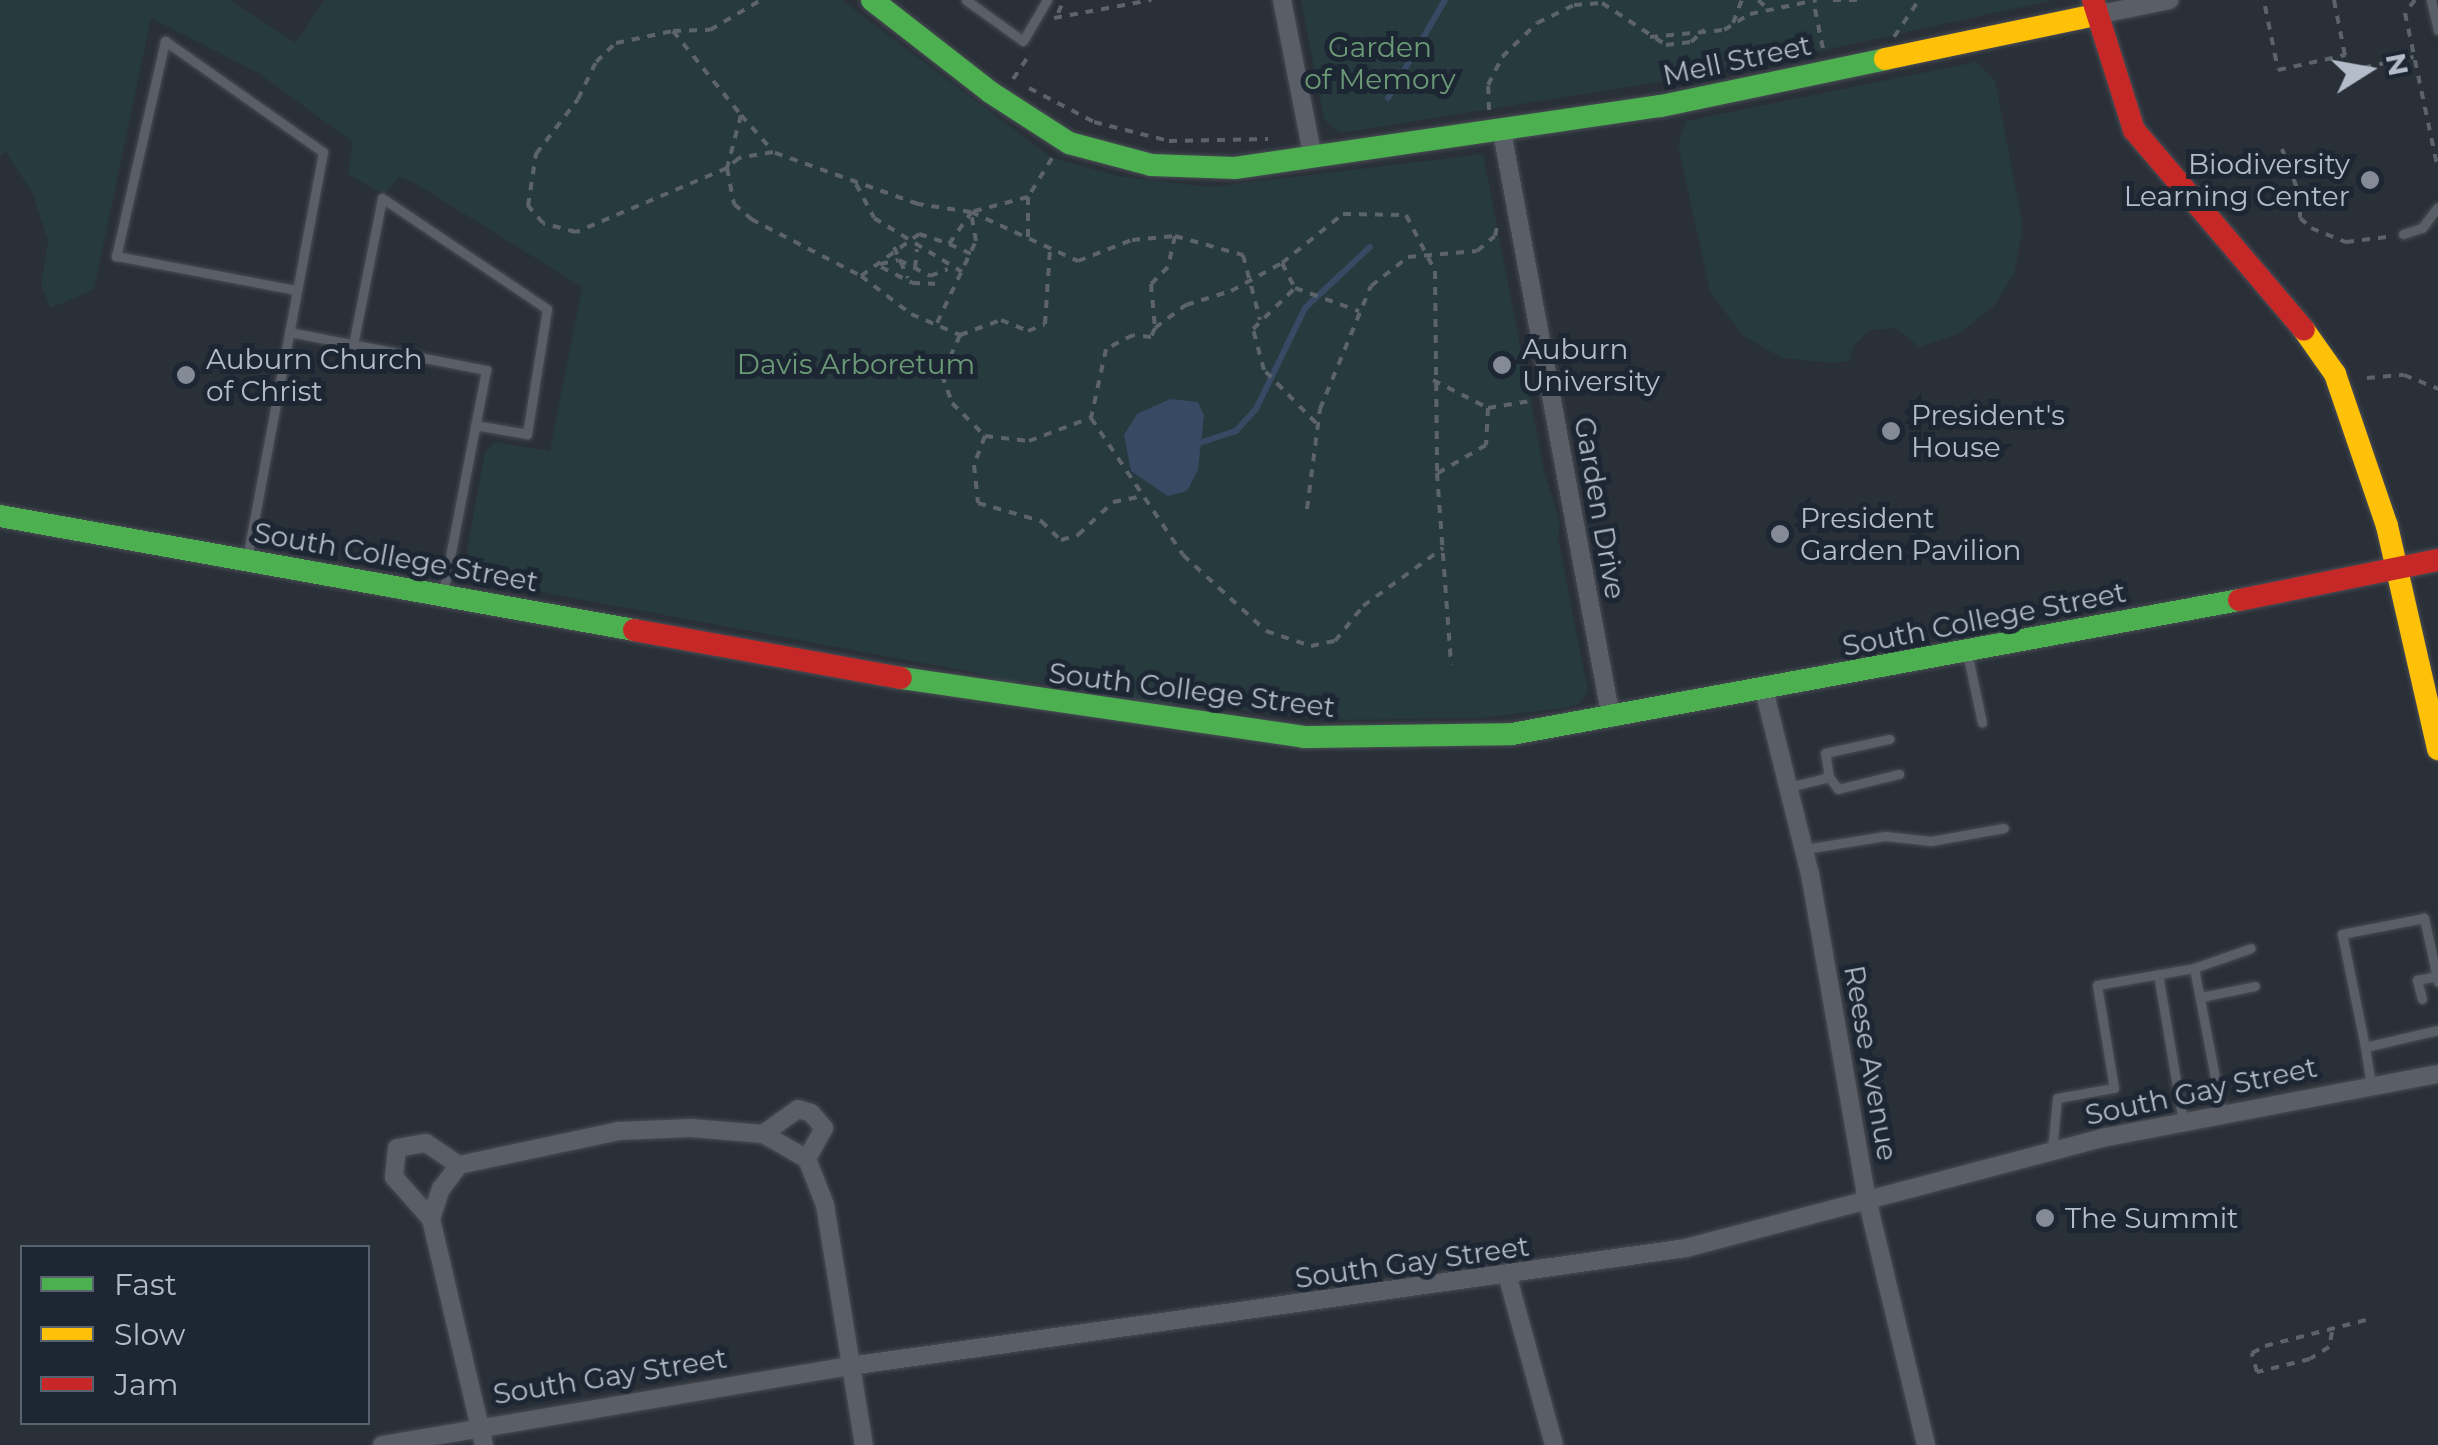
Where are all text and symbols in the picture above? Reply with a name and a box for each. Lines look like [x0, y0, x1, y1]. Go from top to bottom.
north arrow [2318, 20, 2418, 120]
street label: Mell Street [1660, 28, 1814, 92]
park label: Garden of Memory [1304, 30, 1456, 96]
text: N [2379, 50, 2416, 79]
place label: Biodiversity Learning Center [2124, 147, 2350, 213]
marker: Biodiversity Learning Center [2359, 169, 2381, 191]
place label: Auburn University [1522, 332, 1660, 398]
place label: Auburn Church of Christ [206, 342, 423, 408]
park label: Davis Arboretum [737, 347, 975, 381]
marker: Auburn University [1491, 354, 1513, 376]
marker: Auburn Church of Christ [175, 364, 197, 386]
place label: President's House [1911, 398, 2065, 464]
street label: Garden Drive [1567, 414, 1633, 602]
marker: President's House [1880, 420, 1902, 442]
place label: President Garden Pavilion [1800, 501, 2021, 567]
street label: South College Street [251, 515, 541, 599]
marker: President Garden Pavilion [1769, 523, 1791, 545]
street label: South College Street [1839, 575, 2129, 663]
street label: South College Street [1047, 656, 1337, 724]
street label: Reese Avenue [1837, 963, 1905, 1163]
street label: South Gay Street [2082, 1050, 2320, 1132]
place label: The Summit [2065, 1201, 2238, 1235]
marker: The Summit [2034, 1207, 2056, 1229]
street label: South Gay Street [1293, 1229, 1531, 1295]
legend [20, 1245, 370, 1425]
text: Fast [114, 1266, 177, 1303]
text: Slow [114, 1316, 185, 1353]
street label: South Gay Street [491, 1341, 729, 1411]
text: Jam [114, 1366, 179, 1403]

